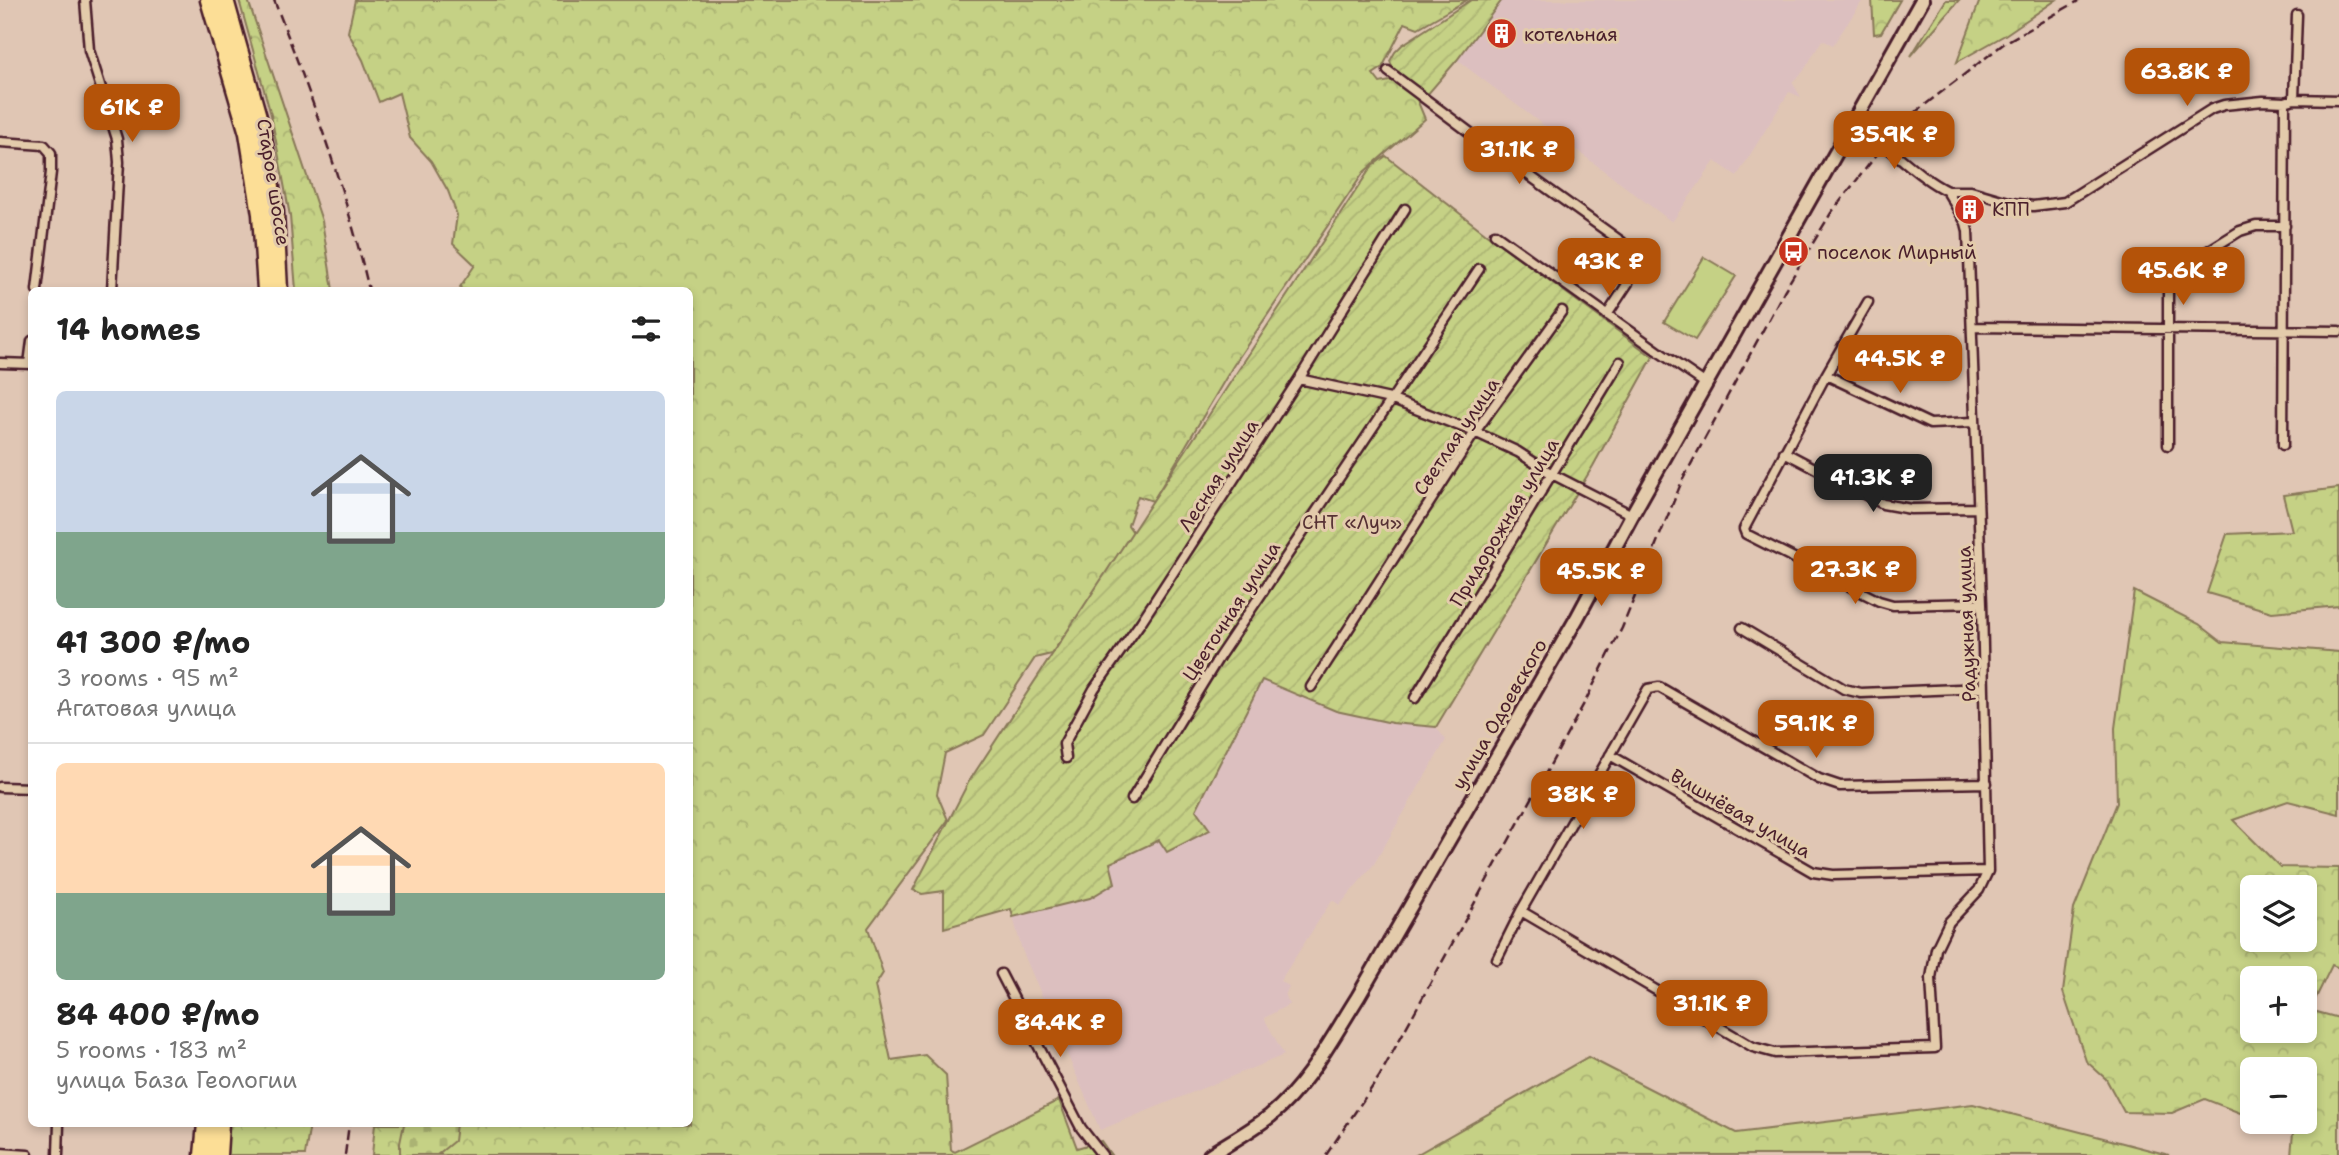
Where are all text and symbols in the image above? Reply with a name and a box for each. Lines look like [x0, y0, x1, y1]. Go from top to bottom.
building icon: котельная [1484, 17, 1518, 51]
place label: котельная [1524, 22, 1618, 47]
pin: 63.8K ₽ [2122, 48, 2252, 108]
text: 63.8K ₽ [2141, 56, 2233, 86]
pin: 61K ₽ [83, 85, 181, 144]
text: 61K ₽ [100, 92, 164, 122]
pin: 35.9K ₽ [1829, 111, 1959, 171]
street label: Старое шоссе [251, 117, 296, 247]
text: 35.9K ₽ [1850, 119, 1938, 149]
pin: 31.1K ₽ [1454, 127, 1584, 186]
text: 31.1K ₽ [1479, 134, 1559, 164]
building icon: КПП [1952, 192, 1986, 226]
place label: КПП [1992, 197, 2030, 222]
bus stop icon: поселок Мирный [1777, 235, 1811, 269]
pin: 43K ₽ [1560, 238, 1658, 298]
place label: поселок Мирный [1817, 240, 1977, 265]
text: 43K ₽ [1574, 246, 1644, 276]
pin: 45.6K ₽ [2118, 247, 2248, 307]
text: 45.6K ₽ [2138, 255, 2228, 285]
text: 14 homes [56, 309, 201, 350]
icon: filters [627, 310, 665, 348]
pin: 44.5K ₽ [1835, 336, 1965, 395]
text: 44.5K ₽ [1854, 343, 1946, 373]
street label: Светлая улица [1408, 372, 1505, 500]
street label: Лесная улица [1173, 414, 1264, 536]
street label: Придорожная улица [1444, 433, 1565, 611]
icon: home [298, 436, 424, 562]
pin: 41.3K ₽ [1808, 454, 1938, 514]
text: 41.3K ₽ [1830, 462, 1916, 492]
park label: СНТ «Луч» [1302, 510, 1402, 535]
street label: Цветочная улица [1177, 537, 1286, 686]
street label: Радужная улица [1951, 545, 1982, 703]
pin: 27.3K ₽ [1790, 546, 1920, 606]
pin: 45.5K ₽ [1536, 548, 1666, 608]
text: 27.3K ₽ [1809, 554, 1901, 584]
text: 45.5K ₽ [1556, 556, 1646, 586]
text: 41 300 ₽/mo [56, 622, 251, 663]
street label: улица Одоевского [1446, 634, 1553, 794]
text: 3 rooms · 95 m² [56, 663, 239, 693]
text: Агатовая улица [56, 693, 236, 723]
pin: 59.1K ₽ [1751, 700, 1881, 760]
text: 59.1K ₽ [1774, 708, 1858, 738]
street label: Вишнёвая улица [1666, 763, 1816, 864]
pin: 38K ₽ [1534, 772, 1632, 831]
text: 38K ₽ [1547, 779, 1619, 809]
icon: home [298, 808, 424, 934]
map controls [2240, 875, 2317, 1134]
button: layers [2240, 875, 2317, 952]
button: + [2240, 966, 2317, 1043]
pin: 31.1K ₽ [1647, 981, 1777, 1040]
text: 31.1K ₽ [1672, 988, 1752, 1018]
text: 84 400 ₽/mo [56, 994, 260, 1035]
pin: 84.4K ₽ [995, 1000, 1125, 1059]
text: 84.4K ₽ [1014, 1007, 1106, 1037]
text: 5 rooms · 183 m² [56, 1035, 247, 1065]
button: − [2240, 1057, 2317, 1134]
text: улица База Геологии [56, 1065, 297, 1095]

